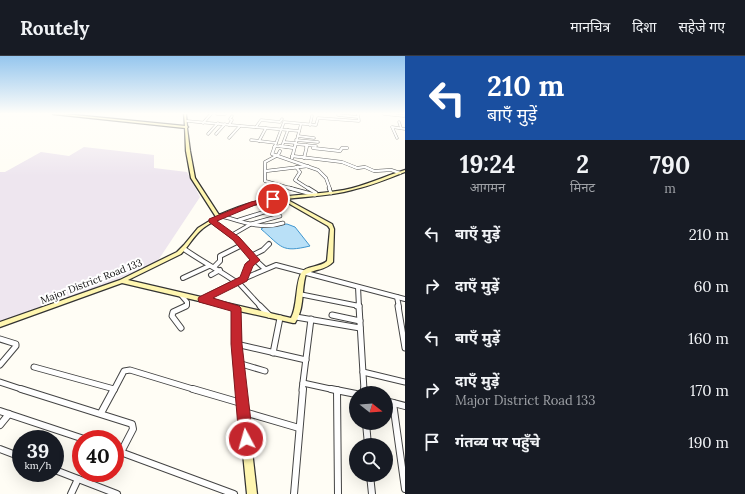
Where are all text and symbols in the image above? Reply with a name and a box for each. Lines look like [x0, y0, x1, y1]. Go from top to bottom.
text: Routely [20, 16, 90, 40]
text: मानचित्र [570, 18, 610, 36]
text: दिशा [632, 18, 656, 36]
text: सहेजे गए [678, 18, 725, 36]
text: 210 m [487, 68, 564, 104]
icon: left [421, 72, 473, 124]
text: बाएँ मुड़ें [487, 103, 537, 126]
text: 19:24 [460, 149, 515, 180]
text: 2 [576, 149, 589, 180]
text: 790 [650, 150, 690, 181]
text: आगमन [470, 179, 505, 196]
text: मिनट [570, 179, 595, 196]
text: m [664, 180, 676, 197]
pin [256, 182, 290, 216]
icon: arrive [262, 188, 284, 210]
icon: left [421, 223, 443, 245]
text: बाएँ मुड़ें [455, 224, 500, 243]
text: 210 m [689, 225, 729, 244]
street label: Major District Road 133 [38, 256, 144, 307]
icon: right [421, 275, 443, 297]
text: दाएँ मुड़ें [455, 276, 499, 295]
text: 60 m [694, 277, 729, 296]
icon: left [421, 327, 443, 349]
text: बाएँ मुड़ें [455, 328, 500, 347]
text: 160 m [688, 329, 729, 348]
text: दाएँ मुड़ें [455, 371, 499, 390]
icon: right [421, 379, 443, 401]
text: 170 m [690, 381, 729, 400]
north arrow [349, 386, 393, 430]
map controls [349, 386, 393, 482]
text: Major District Road 133 [455, 392, 595, 409]
position arrow [225, 418, 267, 460]
speed limit sign: 40 [72, 430, 124, 482]
icon: arrive [421, 431, 443, 453]
text: गंतव्य पर पहुँचे [455, 432, 540, 451]
text: 190 m [688, 433, 729, 452]
text: 39 [27, 438, 49, 463]
button: search [349, 438, 393, 482]
text: km/h [24, 459, 52, 472]

